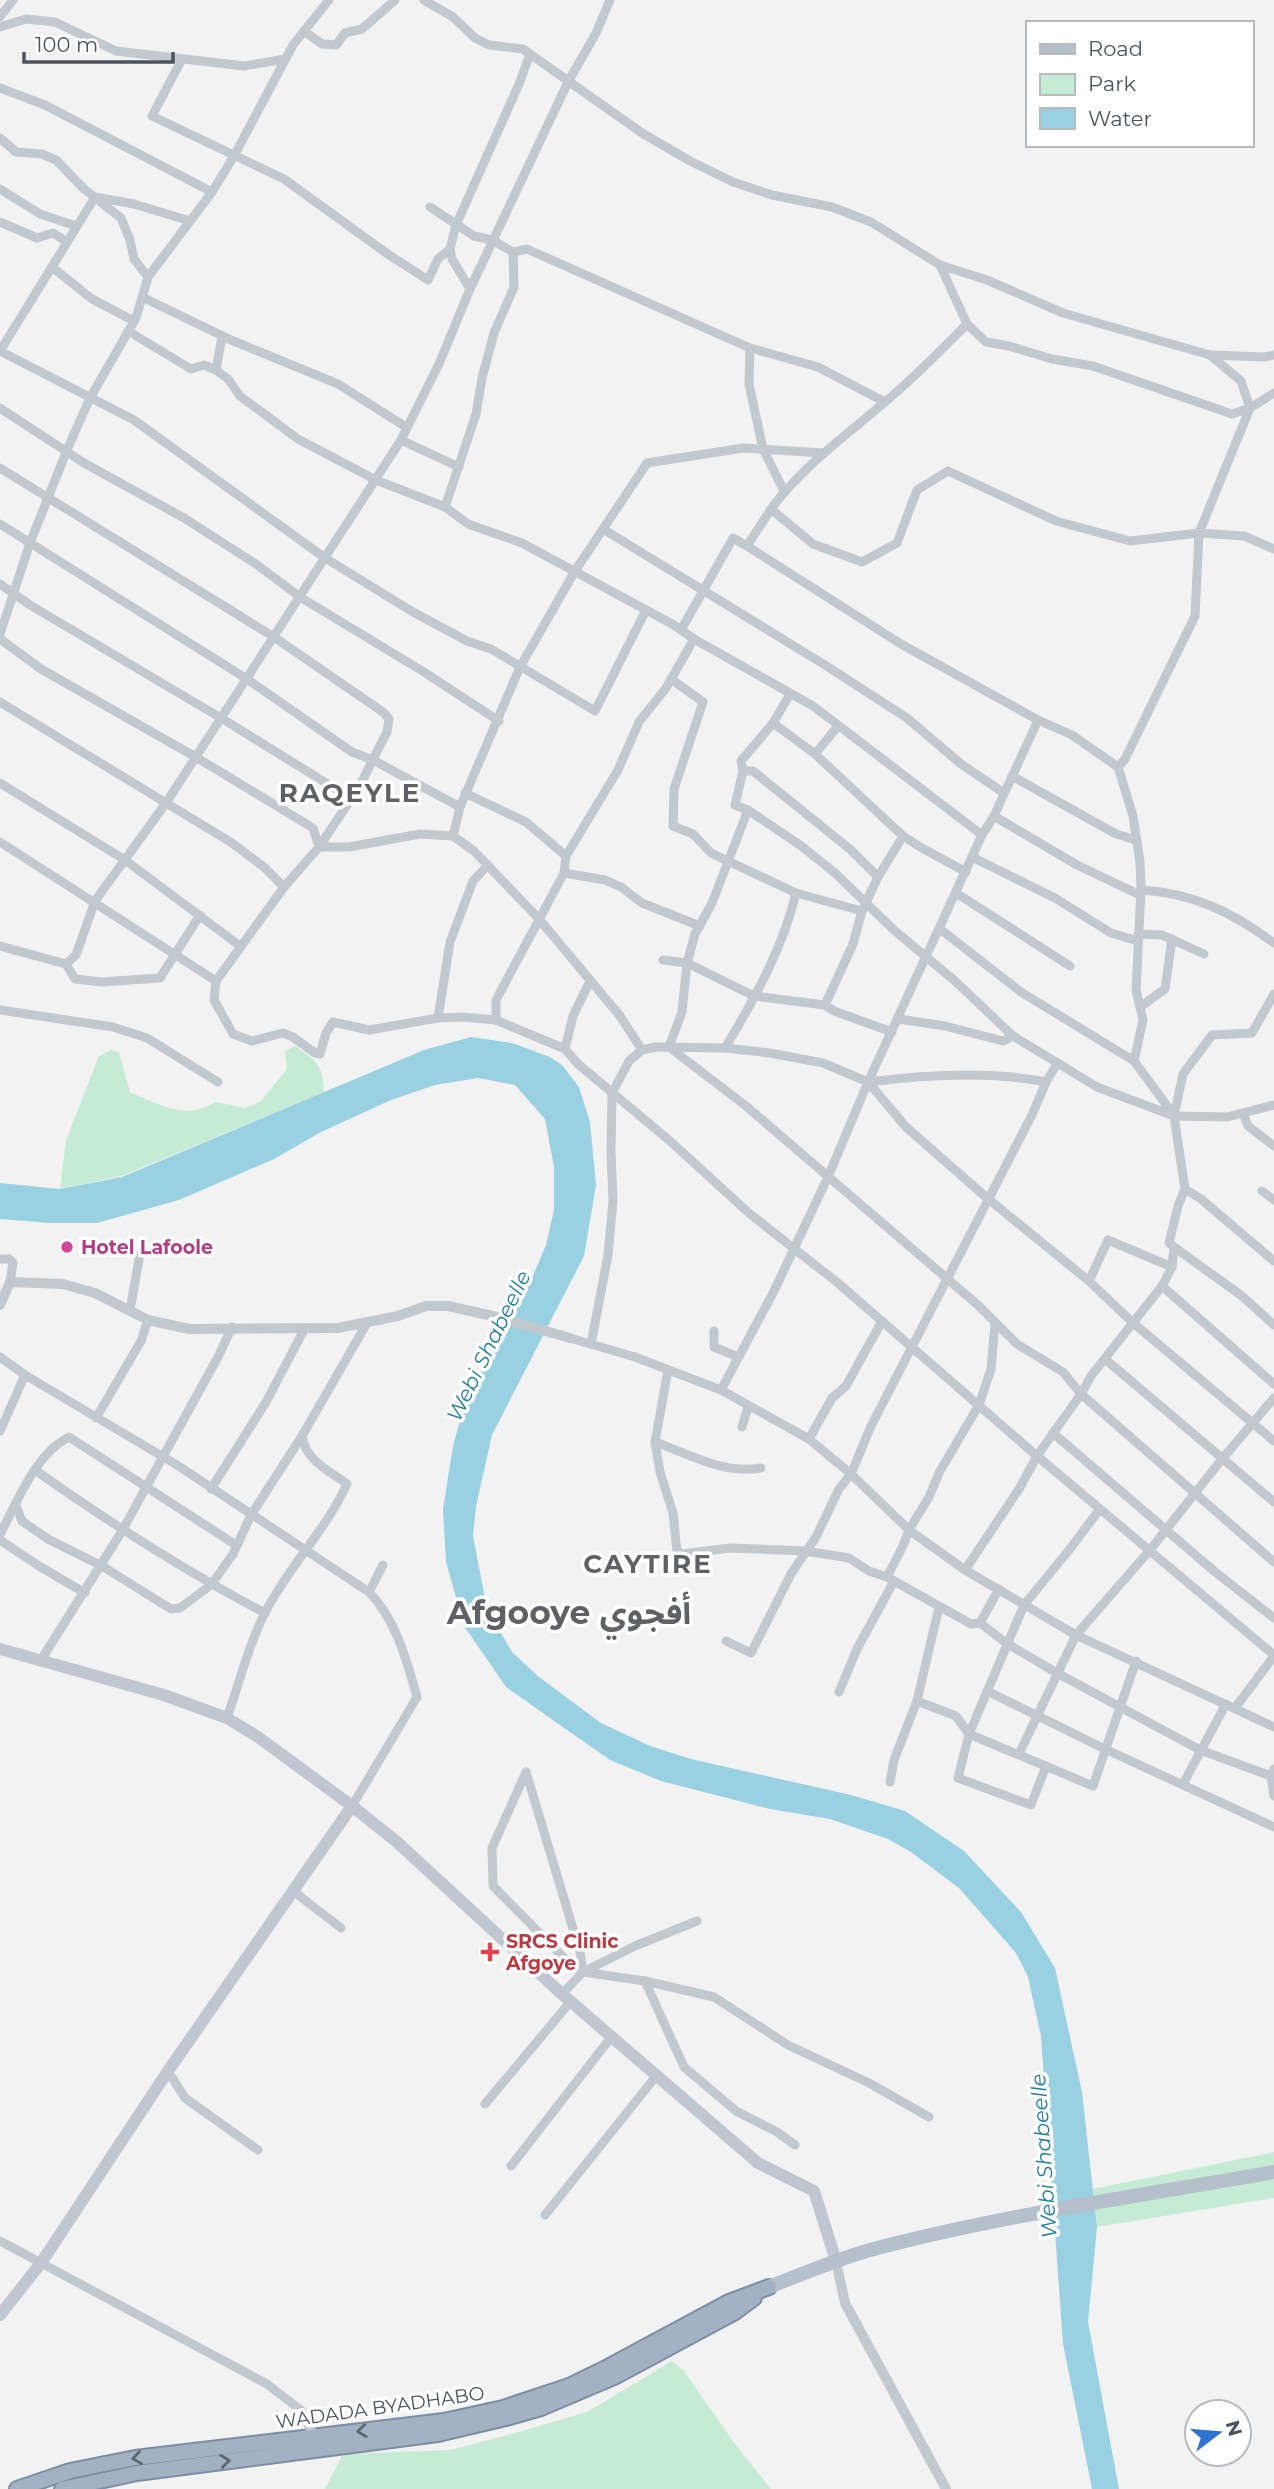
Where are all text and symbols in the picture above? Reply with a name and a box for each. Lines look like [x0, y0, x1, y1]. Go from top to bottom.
scale bar [24, 21, 173, 65]
legend [1026, 21, 1253, 147]
text: 100 m [35, 32, 98, 57]
text: Road [1088, 36, 1143, 61]
text: Park [1088, 71, 1136, 96]
text: Water [1088, 106, 1152, 131]
district label: RAQEYLE [279, 777, 421, 809]
place label: Hotel Lafoole [81, 1236, 213, 1259]
marker: Hotel Lafoole [59, 1239, 75, 1255]
water label: Webi Shabeelle [441, 1266, 536, 1425]
district label: CAYTIRE [583, 1548, 713, 1580]
district label: Afgooye أفجوي [446, 1591, 691, 1640]
place label: SRCS Clinic Afgoye [505, 1930, 619, 1975]
marker: SRCS Clinic Afgoye [480, 1942, 500, 1962]
water label: Webi Shabeelle [1025, 2073, 1062, 2239]
street label: WADADA BYADHABO [274, 2381, 486, 2434]
north arrow [1183, 2398, 1253, 2468]
text: N [1221, 2418, 1247, 2439]
one-way arrow [357, 2423, 368, 2438]
one-way arrow [131, 2450, 143, 2465]
one-way arrow [219, 2454, 231, 2469]

